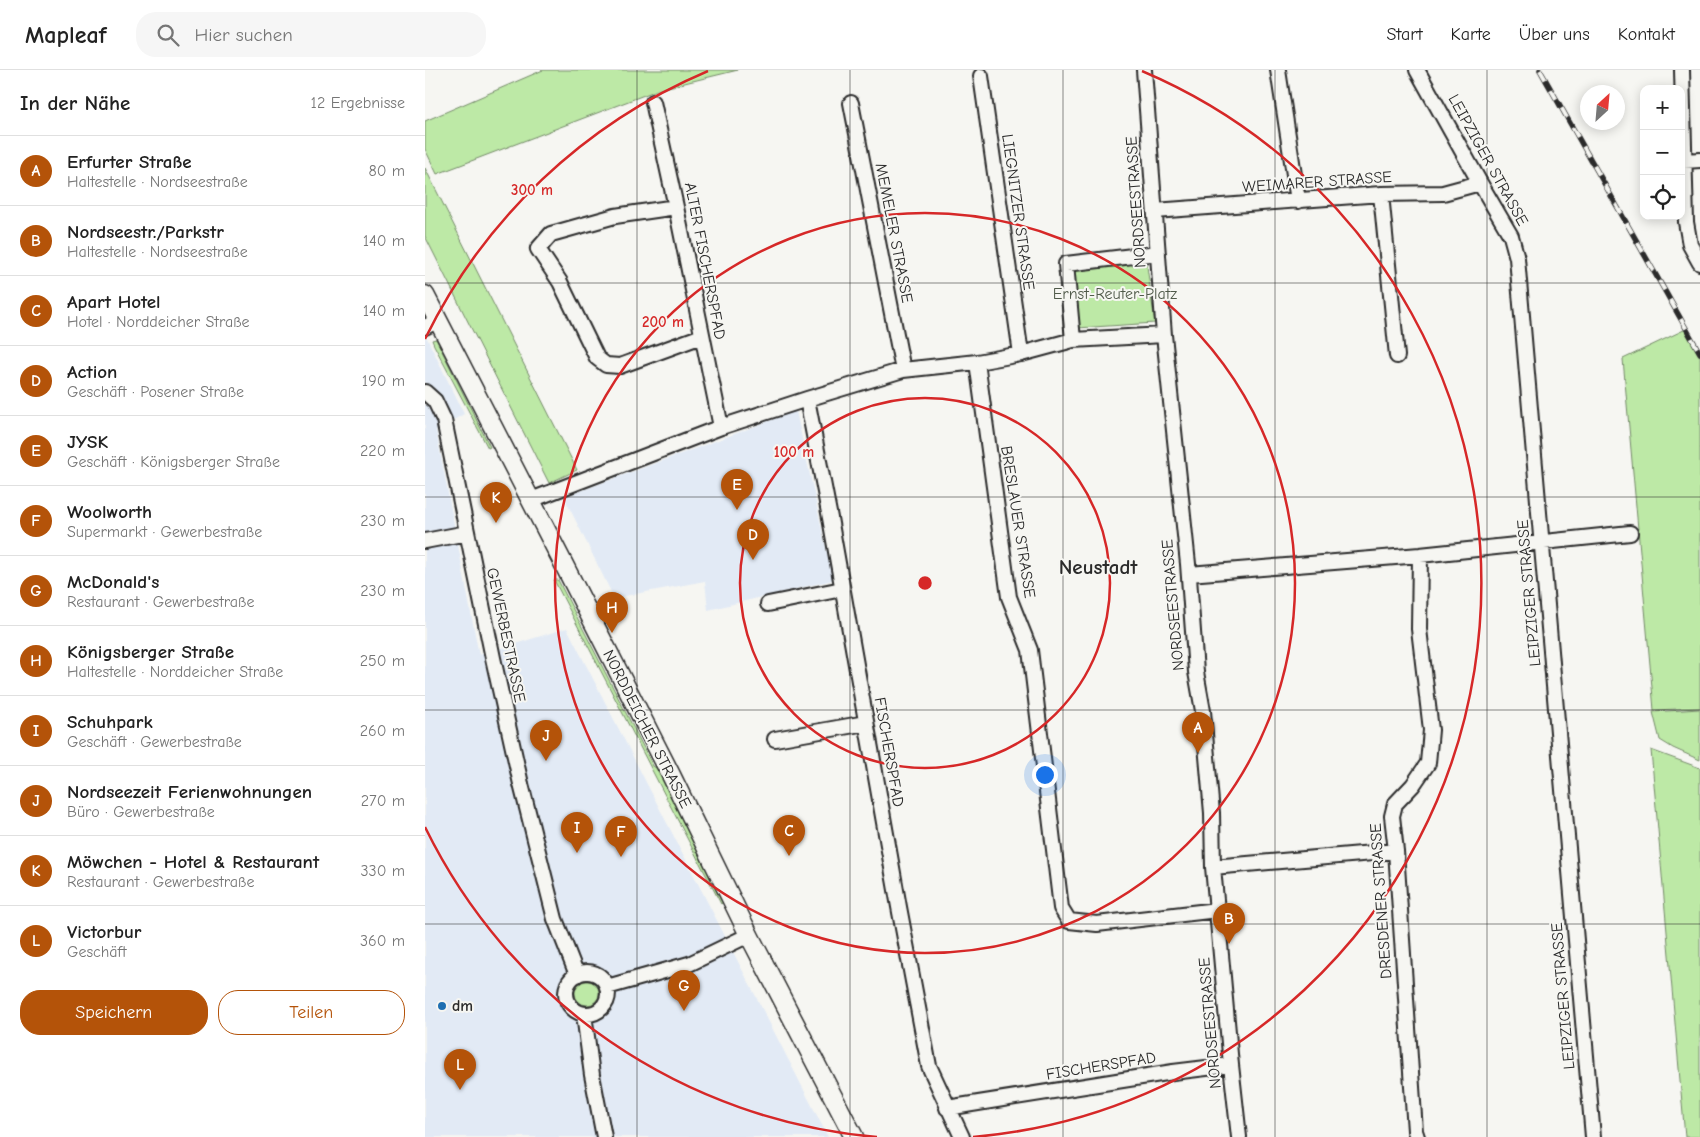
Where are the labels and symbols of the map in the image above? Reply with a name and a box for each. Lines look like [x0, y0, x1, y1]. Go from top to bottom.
north arrow [1580, 85, 1625, 130]
street label: LEIPZIGER STRASSE [1444, 91, 1532, 229]
street label: LIEGNITZER STRASSE [998, 133, 1038, 292]
street label: NORDSEESTRASSE [1122, 135, 1150, 268]
street label: MEMELER STRASSE [872, 162, 916, 305]
street label: WEIMARER STRASSE [1242, 168, 1393, 196]
text: 300 m [511, 181, 553, 199]
street label: ALTER FISCHERSPFAD [681, 181, 729, 341]
park label: Ernst-Reuter-Platz [1053, 285, 1177, 303]
text: 200 m [642, 313, 684, 331]
text: 100 m [774, 443, 814, 461]
street label: BRESLAUER STRASSE [997, 444, 1039, 600]
pin: E [721, 469, 753, 510]
pin: K [480, 482, 512, 523]
street label: LEIPZIGER STRASSE [1514, 518, 1544, 667]
pin: D [737, 519, 769, 560]
street label: NORDSEESTRASSE [1158, 538, 1188, 671]
district label: Neustadt [1059, 555, 1138, 579]
street label: GEWERBESTRASSE [483, 566, 529, 704]
centre of rings [916, 574, 934, 592]
pin: H [596, 592, 628, 633]
street label: NORDDEICHER STRASSE [599, 647, 695, 811]
street label: FISCHERSPFAD [870, 696, 908, 808]
pin: A [1182, 712, 1214, 753]
pin: J [530, 720, 562, 761]
your location [1032, 762, 1058, 788]
pin: I [561, 812, 593, 853]
pin: C [773, 815, 805, 856]
pin: F [605, 816, 637, 857]
street label: DRESDENER STRASSE [1367, 822, 1395, 980]
pin: B [1213, 903, 1245, 944]
street label: LEIPZIGER STRASSE [1548, 921, 1578, 1070]
street label: NORDSEESTRASSE [1195, 956, 1225, 1089]
pin: G [668, 970, 700, 1011]
place label: dm [452, 997, 473, 1015]
marker: dm [436, 1000, 448, 1012]
street label: FISCHERSPFAD [1045, 1048, 1157, 1084]
pin: L [444, 1049, 476, 1090]

